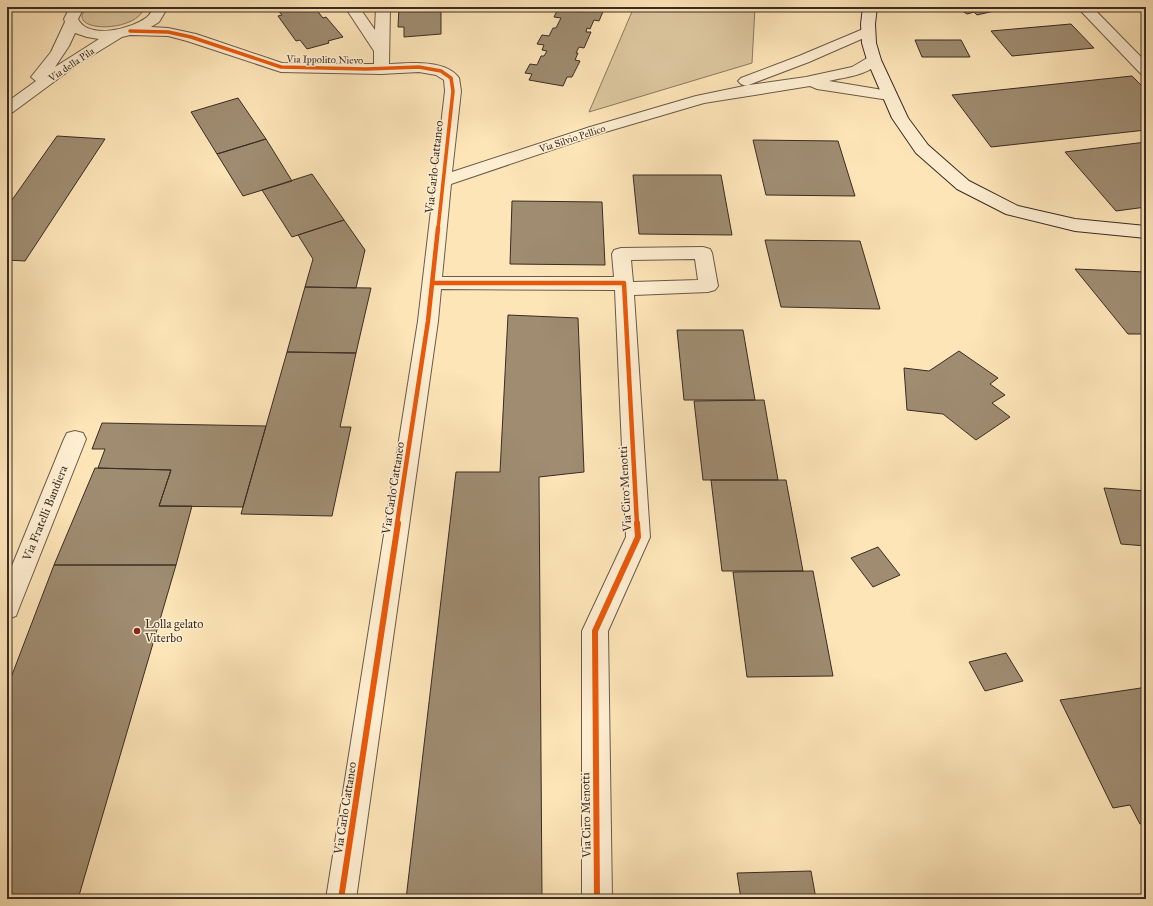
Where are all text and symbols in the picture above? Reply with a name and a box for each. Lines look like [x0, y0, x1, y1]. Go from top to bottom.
street label: Via della Pila [46, 45, 97, 85]
street label: Via Ippolito Nievo [286, 53, 363, 67]
street label: Via Carlo Cattaneo [422, 120, 446, 215]
street label: Via Silvio Pellico [537, 123, 607, 156]
street label: Via Carlo Cattaneo [379, 441, 407, 536]
street label: Via Ciro Menotti [616, 445, 634, 533]
street label: Via Fratelli Bandiera [19, 463, 71, 564]
place label: Lolla gelato Viterbo [144, 617, 203, 645]
marker: Lolla gelato Viterbo [132, 626, 142, 636]
street label: Via Carlo Cattaneo [331, 761, 359, 856]
street label: Via Ciro Menotti [578, 771, 594, 859]

